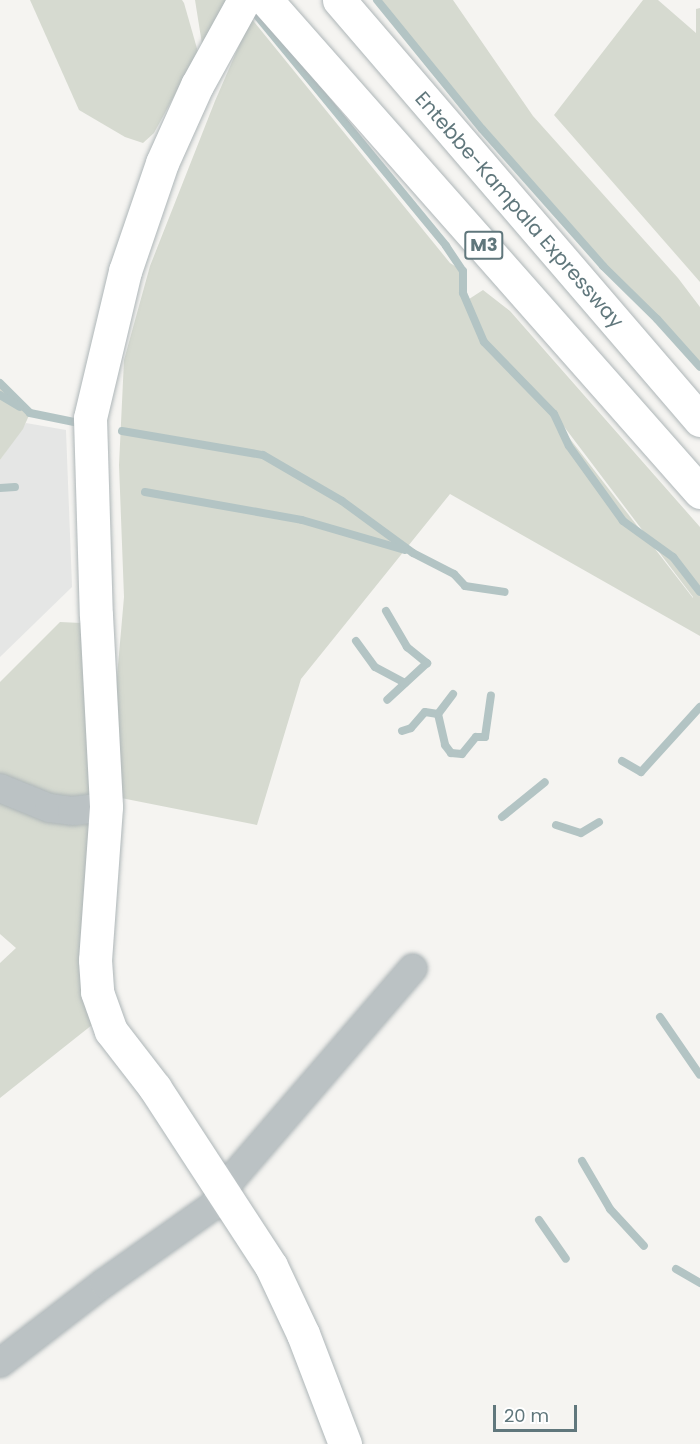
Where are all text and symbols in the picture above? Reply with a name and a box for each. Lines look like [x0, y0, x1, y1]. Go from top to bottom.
street label: Entebbe-Kampala Expressway [410, 87, 628, 333]
road number: M3 [463, 230, 505, 260]
scale bar [496, 1393, 580, 1431]
text: 20 m [504, 1403, 549, 1428]

